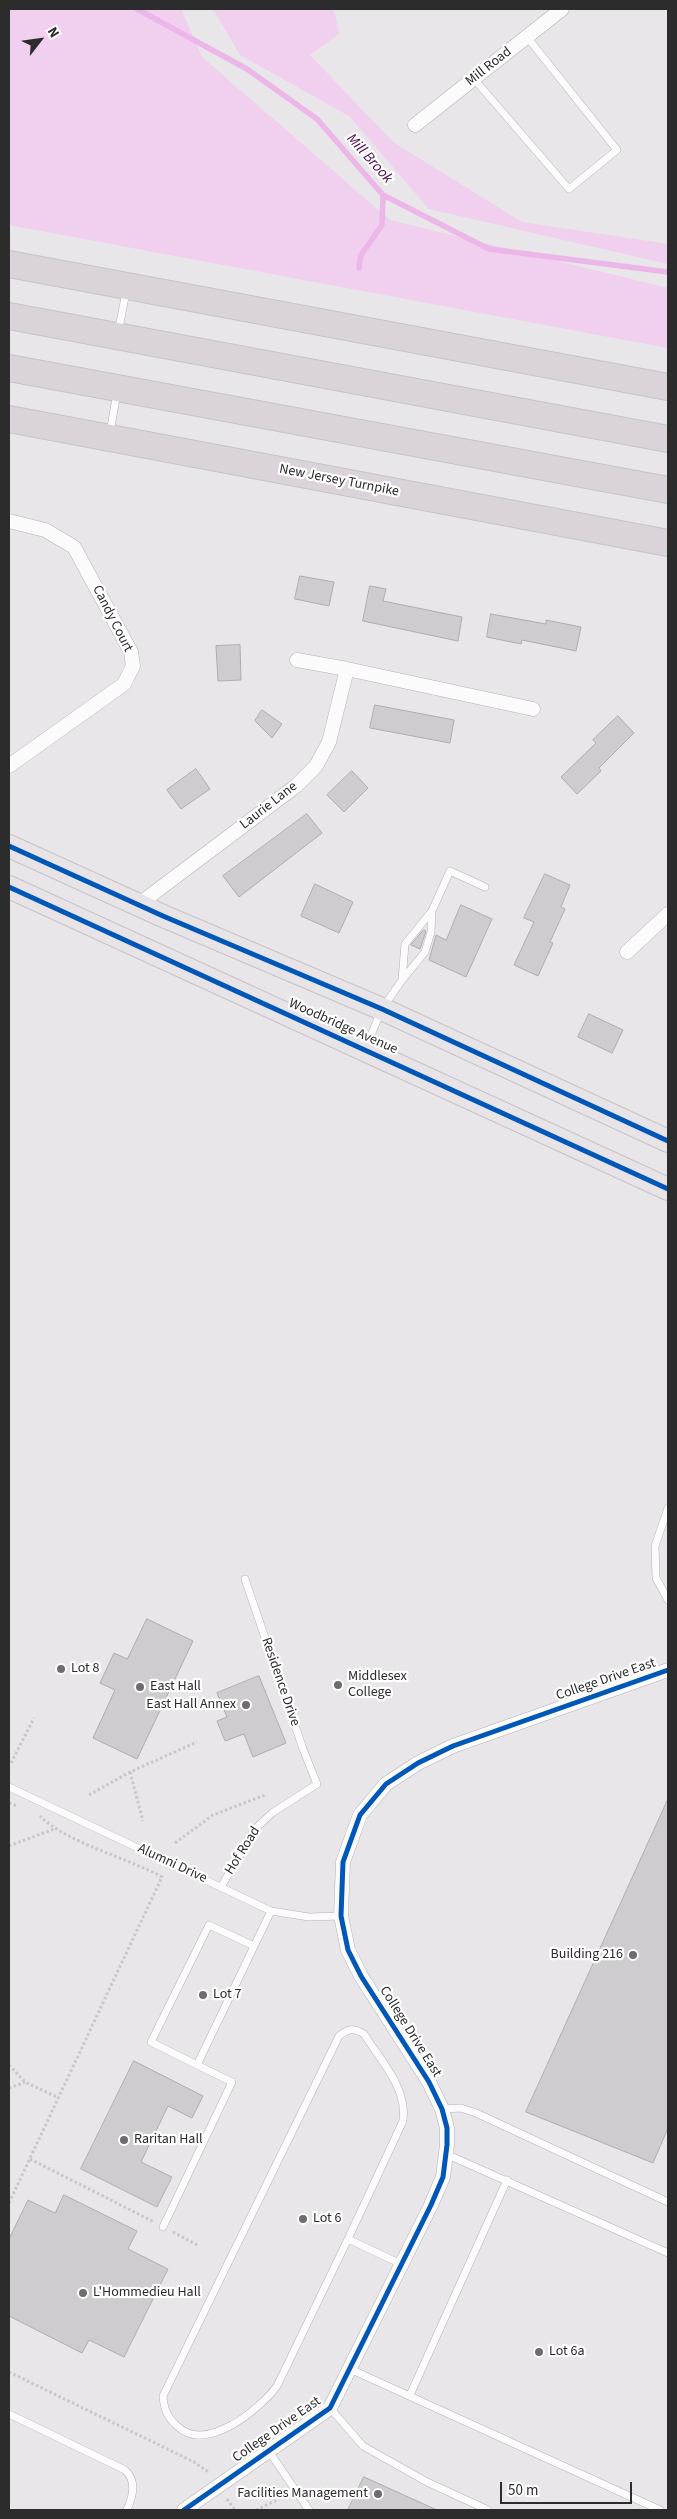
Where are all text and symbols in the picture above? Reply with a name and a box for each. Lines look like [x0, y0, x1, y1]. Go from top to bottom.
north arrow [15, 15, 65, 65]
text: N [42, 23, 64, 42]
street label: Mill Road [463, 44, 515, 90]
water label: Mill Brook [342, 130, 396, 188]
street label: New Jersey Turnpike [278, 461, 400, 501]
street label: Candy Court [88, 583, 136, 655]
street label: Laurie Lane [237, 778, 301, 834]
street label: Woodbridge Avenue [286, 995, 400, 1059]
street label: Residence Drive [257, 1635, 303, 1729]
street label: College Drive East [554, 1655, 658, 1705]
place label: Lot 8 [71, 1661, 99, 1677]
marker: Lot 8 [55, 1663, 67, 1675]
place label: Middlesex College [348, 1669, 407, 1701]
place label: East Hall [150, 1679, 201, 1695]
marker: Middlesex College [332, 1679, 344, 1691]
marker: East Hall [134, 1681, 146, 1693]
place label: East Hall Annex [146, 1697, 236, 1713]
marker: East Hall Annex [240, 1699, 252, 1711]
street label: Hof Road [222, 1824, 264, 1878]
street label: Alumni Drive [135, 1841, 209, 1887]
place label: Building 216 [551, 1947, 623, 1963]
marker: Building 216 [627, 1949, 639, 1961]
street label: College Drive East [375, 1983, 445, 2081]
place label: Lot 7 [213, 1987, 241, 2003]
marker: Lot 7 [197, 1989, 209, 2001]
place label: Raritan Hall [134, 2132, 203, 2148]
marker: Raritan Hall [118, 2134, 130, 2146]
place label: Lot 6 [313, 2211, 341, 2227]
marker: Lot 6 [297, 2213, 309, 2225]
place label: L'Hommedieu Hall [93, 2285, 201, 2301]
marker: L'Hommedieu Hall [77, 2287, 89, 2299]
place label: Lot 6a [549, 2344, 585, 2360]
marker: Lot 6a [533, 2346, 545, 2358]
street label: College Drive East [230, 2393, 324, 2467]
scale bar [502, 2472, 634, 2504]
text: 50 m [508, 2480, 538, 2501]
place label: Facilities Management [237, 2486, 368, 2502]
marker: Facilities Management [372, 2488, 384, 2500]

